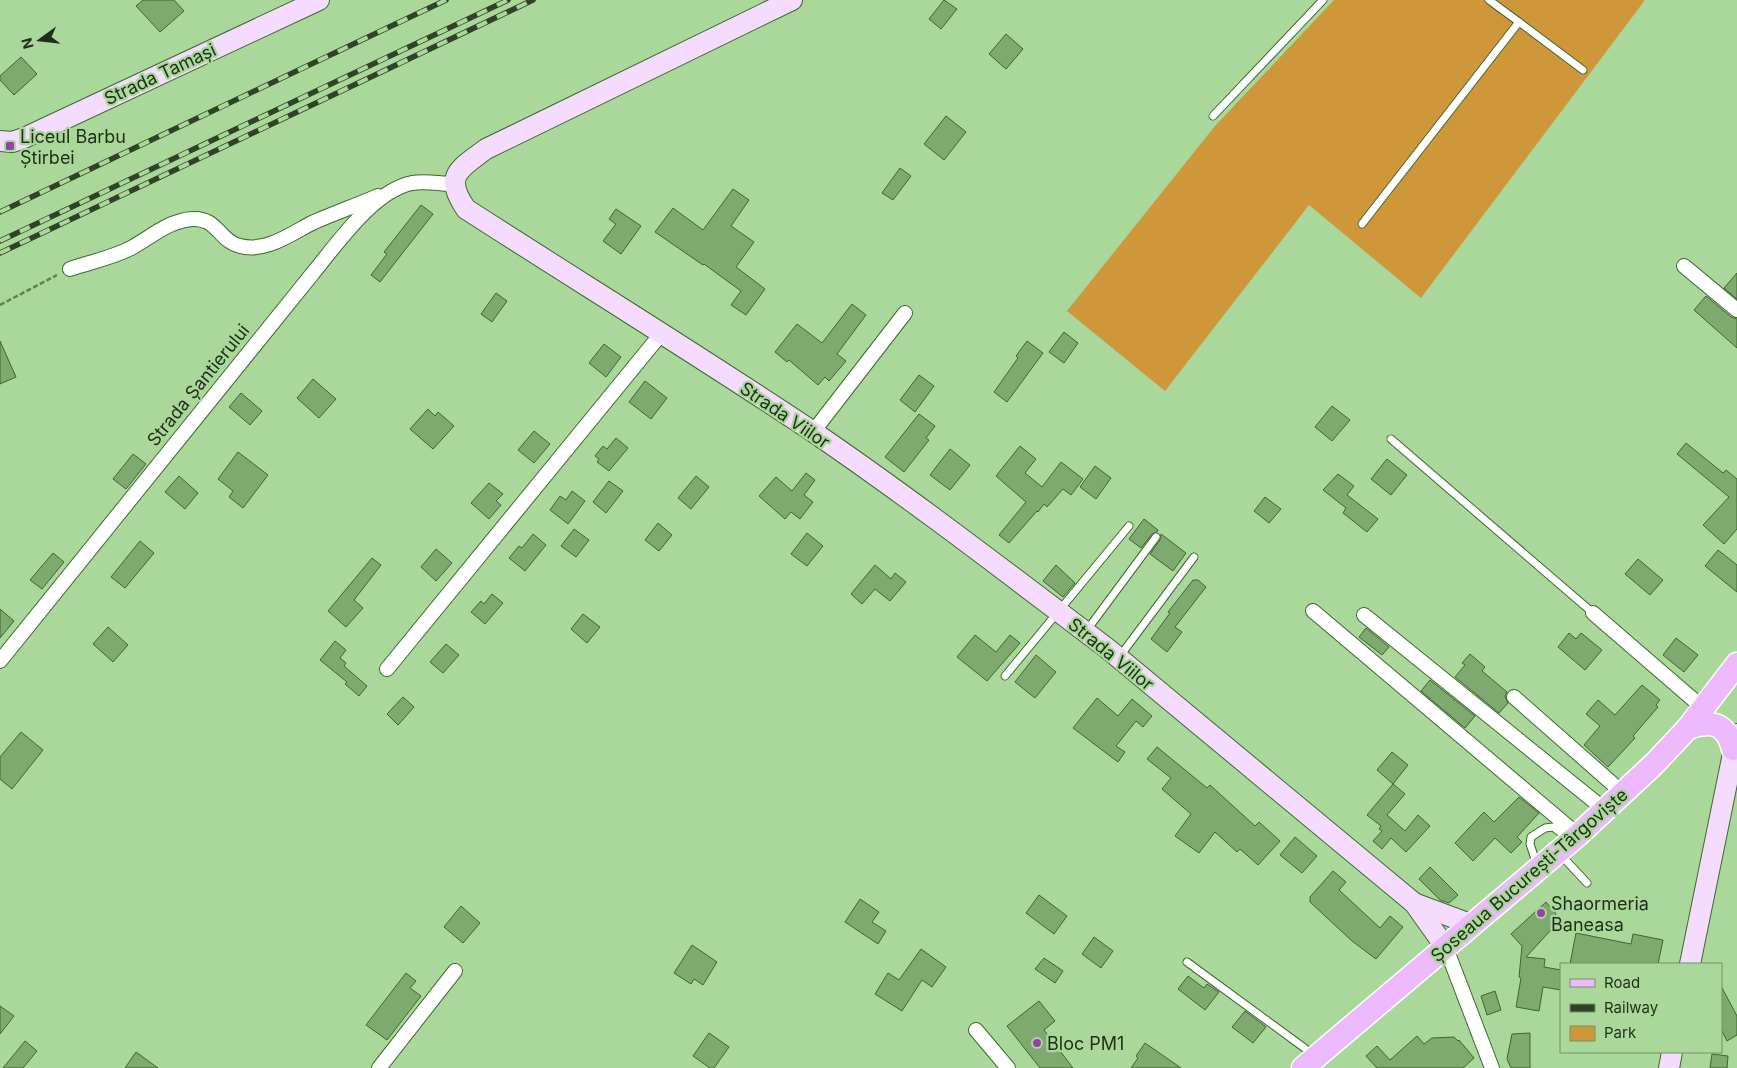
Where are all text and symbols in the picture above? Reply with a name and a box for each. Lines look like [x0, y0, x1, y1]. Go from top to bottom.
north arrow [15, 15, 65, 65]
text: N [17, 36, 37, 51]
street label: Strada Tamași [101, 39, 220, 110]
place label: Liceul Barbu Știrbei [20, 126, 126, 169]
marker: Liceul Barbu Știrbei [4, 140, 16, 152]
street label: Strada Șantierului [143, 320, 254, 451]
street label: Strada Viilor [736, 377, 834, 453]
street label: Strada Viilor [1064, 613, 1158, 695]
street label: Șoseaua București-Târgoviște [1426, 784, 1632, 967]
place label: Shaormeria Baneasa [1551, 893, 1649, 935]
marker: Shaormeria Baneasa [1535, 907, 1547, 919]
legend [1560, 963, 1722, 1053]
text: Road [1604, 973, 1640, 992]
text: Railway [1604, 998, 1659, 1017]
text: Park [1604, 1023, 1637, 1042]
place label: Bloc PM1 [1047, 1033, 1124, 1054]
marker: Bloc PM1 [1031, 1037, 1043, 1049]

